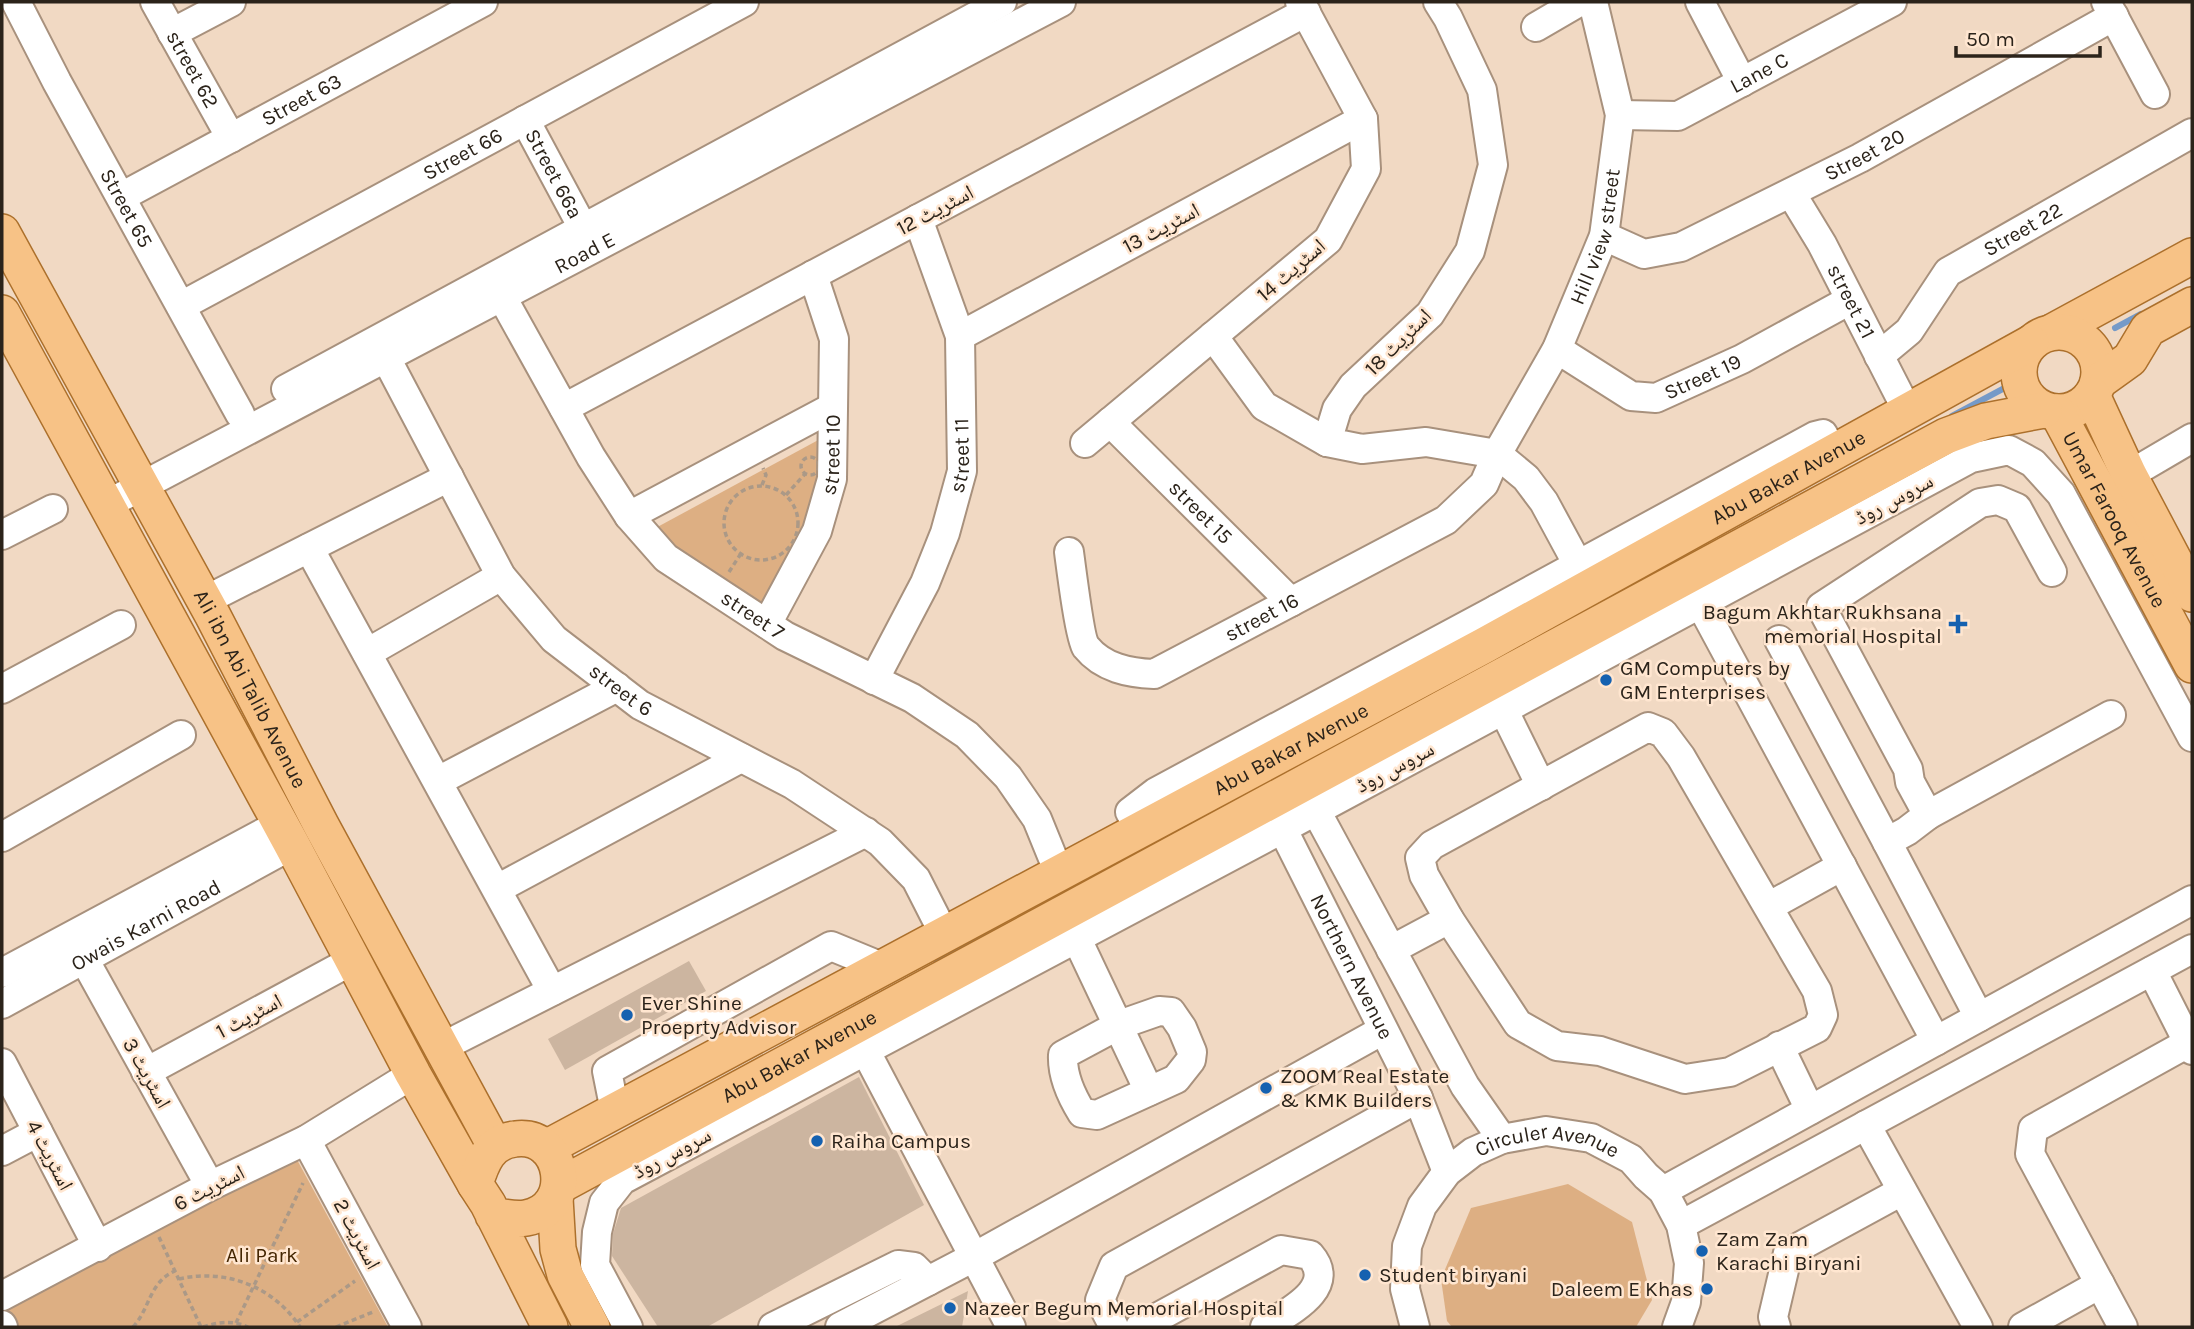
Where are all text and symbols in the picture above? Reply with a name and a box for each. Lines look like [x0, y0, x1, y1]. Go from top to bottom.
scale bar [1956, 14, 2100, 58]
street label: street 62 [161, 26, 224, 112]
text: 50 m [1966, 27, 2015, 51]
street label: Lane C [1726, 47, 1793, 98]
street label: Street 63 [257, 69, 346, 131]
street label: Street 66 [419, 123, 506, 185]
street label: Street 20 [1821, 123, 1909, 186]
street label: Street 66a [520, 125, 588, 223]
street label: Street 65 [95, 164, 158, 252]
street label: Hill view street [1565, 167, 1625, 308]
street label: اسٹریٹ 12 [893, 180, 977, 240]
street label: Street 22 [1979, 197, 2067, 261]
street label: اسٹریٹ 13 [1118, 198, 1204, 258]
street label: Road E [550, 227, 619, 279]
street label: اسٹریٹ 14 [1252, 234, 1330, 306]
street label: street 21 [1822, 260, 1880, 342]
street label: اسٹریٹ 18 [1360, 304, 1436, 380]
street label: Street 19 [1660, 349, 1745, 405]
street label: street 10 [816, 414, 845, 498]
street label: street 11 [945, 418, 974, 496]
street label: Abu Bakar Avenue [1707, 425, 1870, 529]
street label: Umar Farooq Avenue [2058, 427, 2171, 612]
street label: سروس روڈ [1851, 468, 1938, 530]
street label: street 15 [1164, 476, 1238, 549]
street label: Ali ibn Abi Talib Avenue [189, 585, 312, 792]
street label: street 7 [717, 585, 789, 644]
street label: street 16 [1221, 588, 1303, 646]
place label: Bagum Akhtar Rukhsana memorial Hospital [1703, 600, 1942, 648]
marker: Bagum Akhtar Rukhsana memorial Hospital [1948, 614, 1968, 634]
place label: GM Computers by GM Enterprises [1620, 656, 1790, 704]
street label: street 6 [585, 658, 656, 721]
marker: GM Computers by GM Enterprises [1598, 672, 1614, 688]
street label: Abu Bakar Avenue [1209, 698, 1372, 800]
street label: سروس روڈ [1352, 736, 1439, 798]
street label: Owais Karni Road [67, 875, 225, 976]
street label: Northern Avenue [1305, 890, 1398, 1043]
street label: اسٹریٹ 1 [212, 989, 286, 1043]
place label: Ever Shine Proeprty Advisor [641, 991, 797, 1039]
street label: Abu Bakar Avenue [718, 1005, 881, 1108]
marker: Ever Shine Proeprty Advisor [619, 1007, 635, 1023]
street label: اسٹریٹ 3 [118, 1034, 176, 1112]
place label: ZOOM Real Estate & KMK Builders [1280, 1064, 1449, 1112]
marker: ZOOM Real Estate & KMK Builders [1258, 1080, 1274, 1096]
street label: اسٹریٹ 4 [22, 1116, 78, 1194]
text: Circuler Avenue [1471, 1119, 1623, 1163]
street label: سروس روڈ [629, 1122, 716, 1184]
place label: Raiha Campus [831, 1129, 971, 1153]
marker: Raiha Campus [809, 1133, 825, 1149]
street label: Circuler Avenue [1473, 1144, 1621, 1170]
street label: اسٹریٹ 6 [170, 1160, 248, 1216]
street label: اسٹریٹ 2 [328, 1195, 386, 1273]
place label: Zam Zam Karachi Biryani [1716, 1227, 1861, 1275]
park label: Ali Park [226, 1243, 298, 1267]
marker: Zam Zam Karachi Biryani [1694, 1243, 1710, 1259]
place label: Student biryani [1379, 1263, 1528, 1287]
marker: Student biryani [1357, 1267, 1373, 1283]
place label: Daleem E Khas [1551, 1277, 1693, 1301]
marker: Daleem E Khas [1699, 1281, 1715, 1297]
place label: Nazeer Begum Memorial Hospital [964, 1296, 1283, 1320]
marker: Nazeer Begum Memorial Hospital [942, 1300, 958, 1316]

